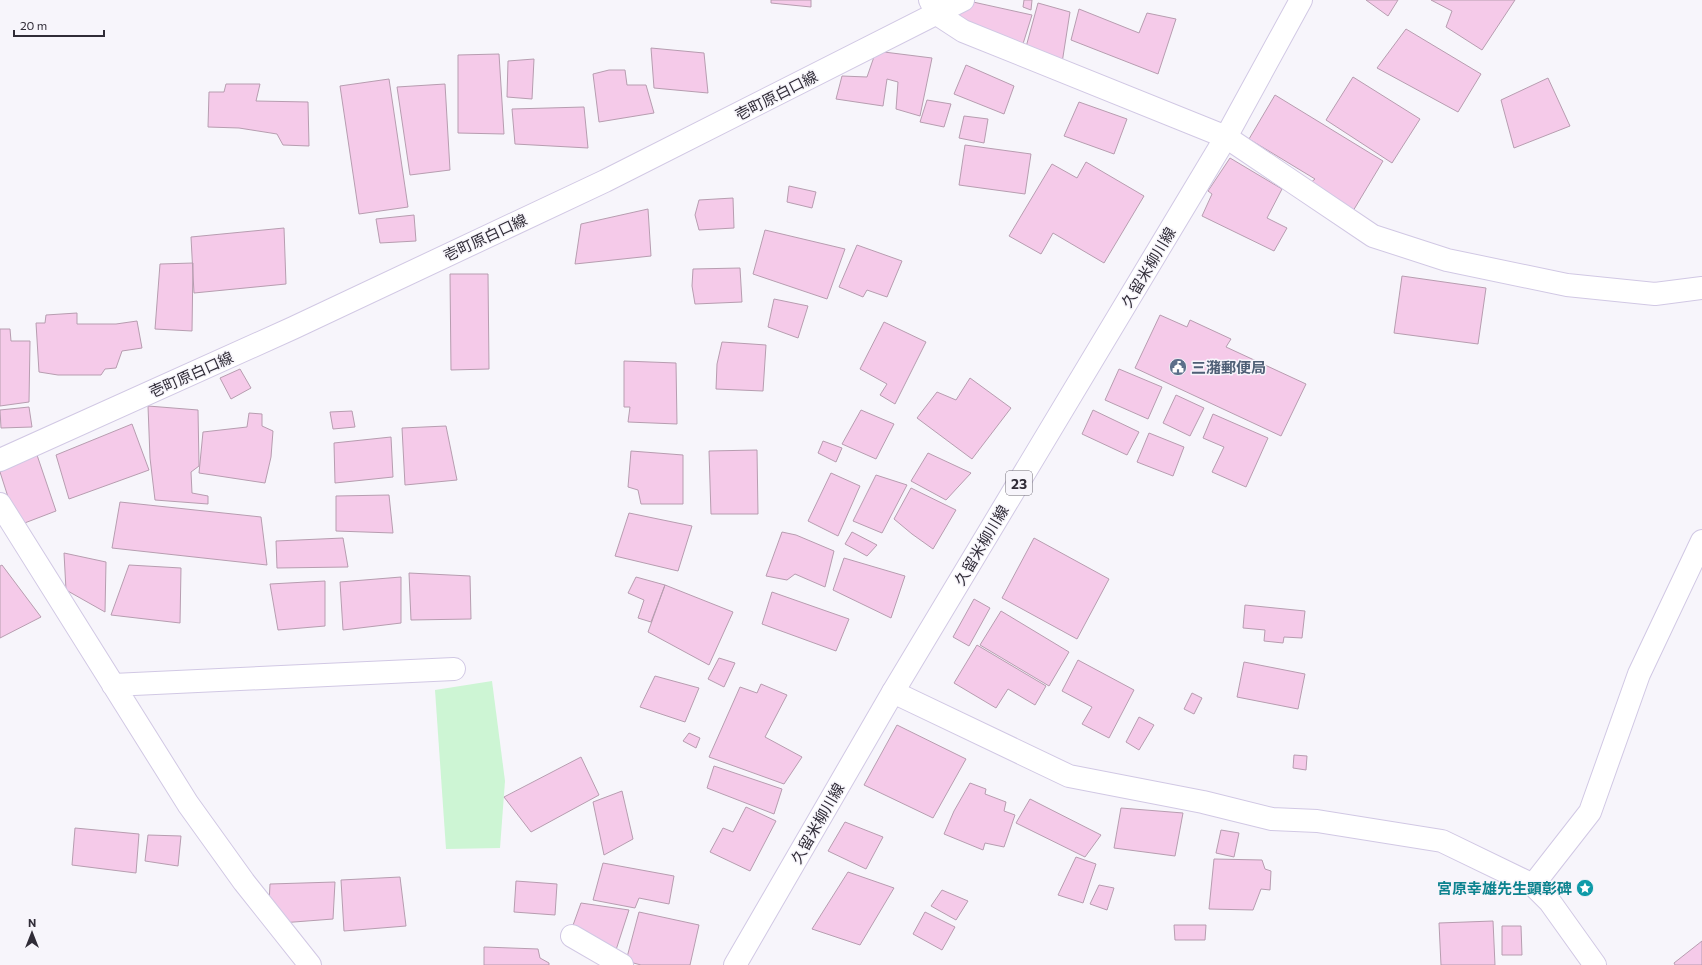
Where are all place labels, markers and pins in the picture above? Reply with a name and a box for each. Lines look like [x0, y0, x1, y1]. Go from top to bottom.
public building icon: 三潴郵便局 [1168, 357, 1188, 377]
place label: 三潴郵便局 [1191, 358, 1266, 376]
place icon: 宮原幸雄先生顕彰碑 [1575, 878, 1595, 898]
place label: 宮原幸雄先生顕彰碑 [1437, 879, 1572, 897]

